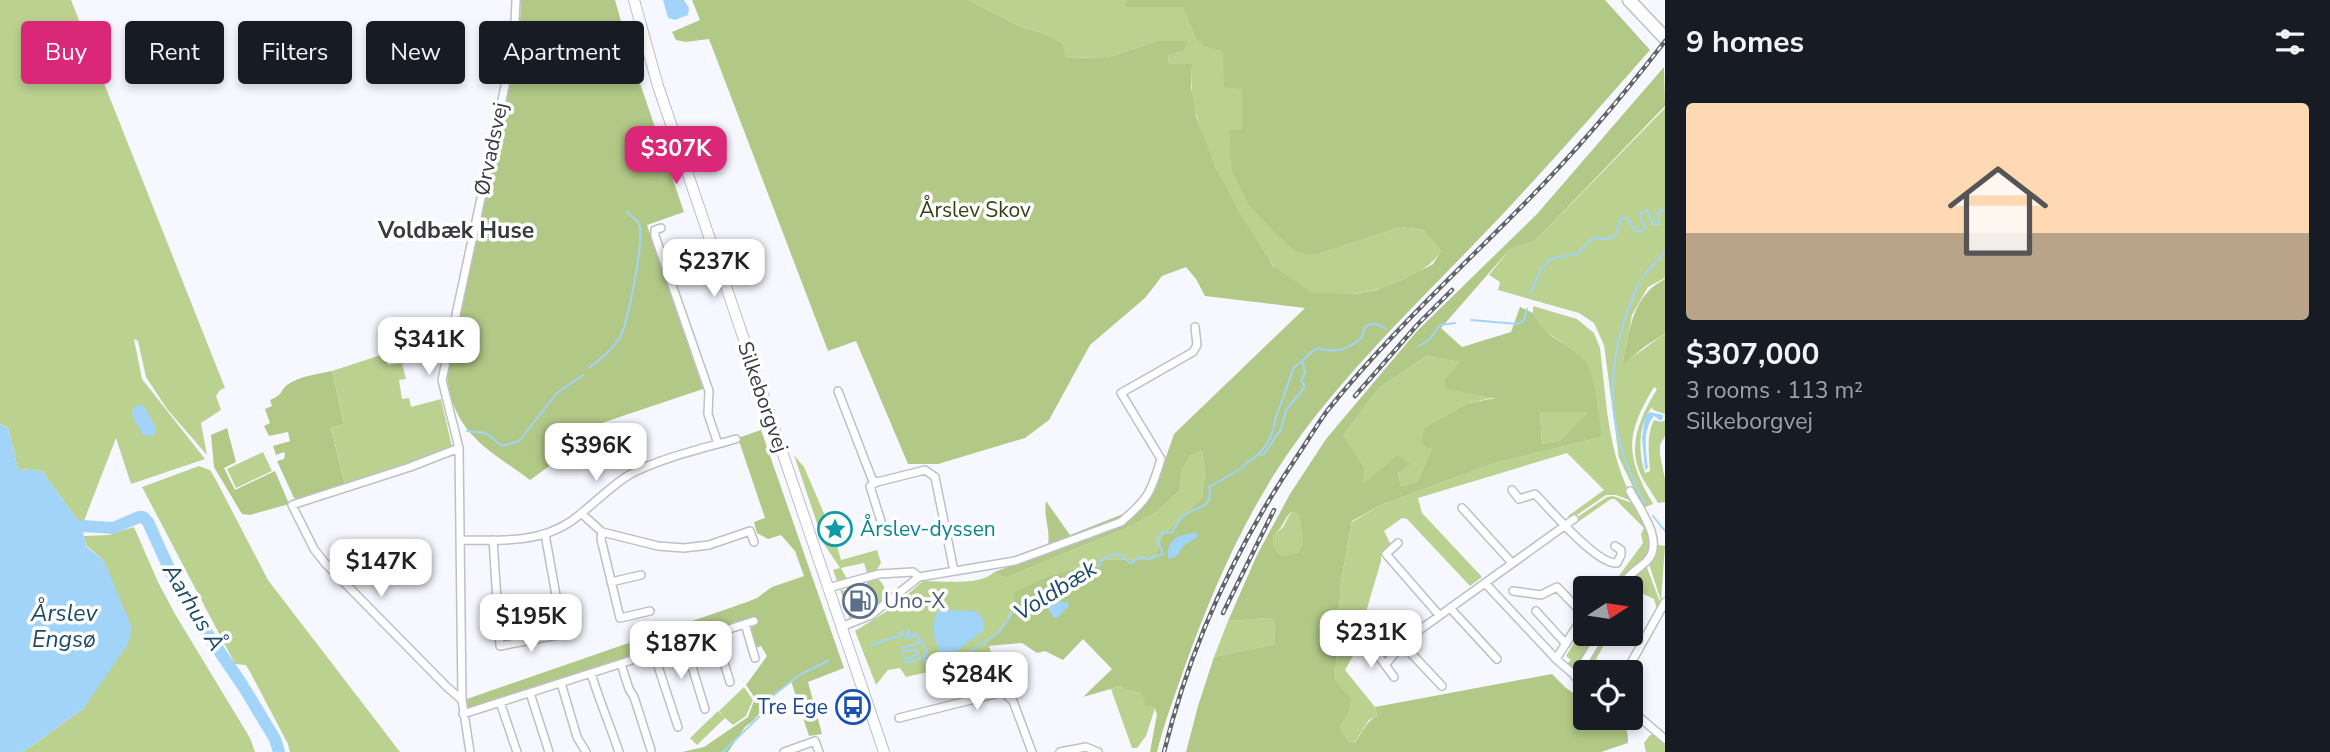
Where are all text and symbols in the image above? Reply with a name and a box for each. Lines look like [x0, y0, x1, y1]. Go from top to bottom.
chip: Buy [21, 21, 111, 84]
chip: Rent [125, 21, 224, 84]
chip: Filters [238, 21, 352, 84]
chip: New [366, 21, 465, 84]
chip: Apartment [479, 21, 644, 84]
text: 9 homes [1686, 22, 1804, 63]
icon: filters [2271, 23, 2309, 61]
street label: Ørvadsvej [467, 100, 515, 198]
pin: $307K [627, 127, 725, 186]
text: $307K [641, 133, 711, 164]
icon: home [1935, 148, 2061, 274]
park label: Årslev Skov [919, 195, 1031, 224]
district label: Voldbæk Huse [377, 215, 534, 246]
pin: $237K [665, 240, 763, 299]
text: $237K [679, 246, 749, 277]
pin: $341K [380, 318, 478, 377]
text: $341K [394, 324, 464, 355]
text: $307,000 [1686, 334, 1819, 375]
street label: Silkeborgvej [731, 338, 795, 456]
text: 3 rooms · 113 m² [1686, 375, 1863, 406]
text: Silkeborgvej [1686, 406, 1813, 437]
pin: $396K [547, 424, 645, 483]
text: $396K [561, 430, 631, 461]
place icon: Årslev-dyssen [816, 510, 854, 548]
place label: Årslev-dyssen [860, 514, 996, 543]
pin: $147K [332, 540, 430, 599]
text: $147K [346, 546, 416, 577]
water label: Voldbæk [1008, 553, 1103, 628]
water label: Aarhus Å [155, 556, 233, 657]
north arrow [1573, 576, 1643, 646]
map controls [1573, 576, 1643, 730]
fuel station icon: Uno-X [841, 582, 879, 620]
place label: Uno-X [884, 587, 946, 615]
pin: $195K [482, 594, 580, 654]
water label: Årslev Engsø [30, 597, 98, 655]
text: $195K [496, 601, 566, 632]
pin: $231K [1322, 610, 1420, 670]
text: $231K [1336, 617, 1406, 648]
pin: $187K [632, 622, 730, 681]
text: $187K [646, 628, 716, 659]
pin: $284K [928, 652, 1026, 712]
text: $284K [942, 659, 1012, 690]
button: locate [1573, 660, 1643, 730]
bus stop icon: Tre Ege [834, 688, 872, 726]
place label: Tre Ege [757, 693, 828, 721]

